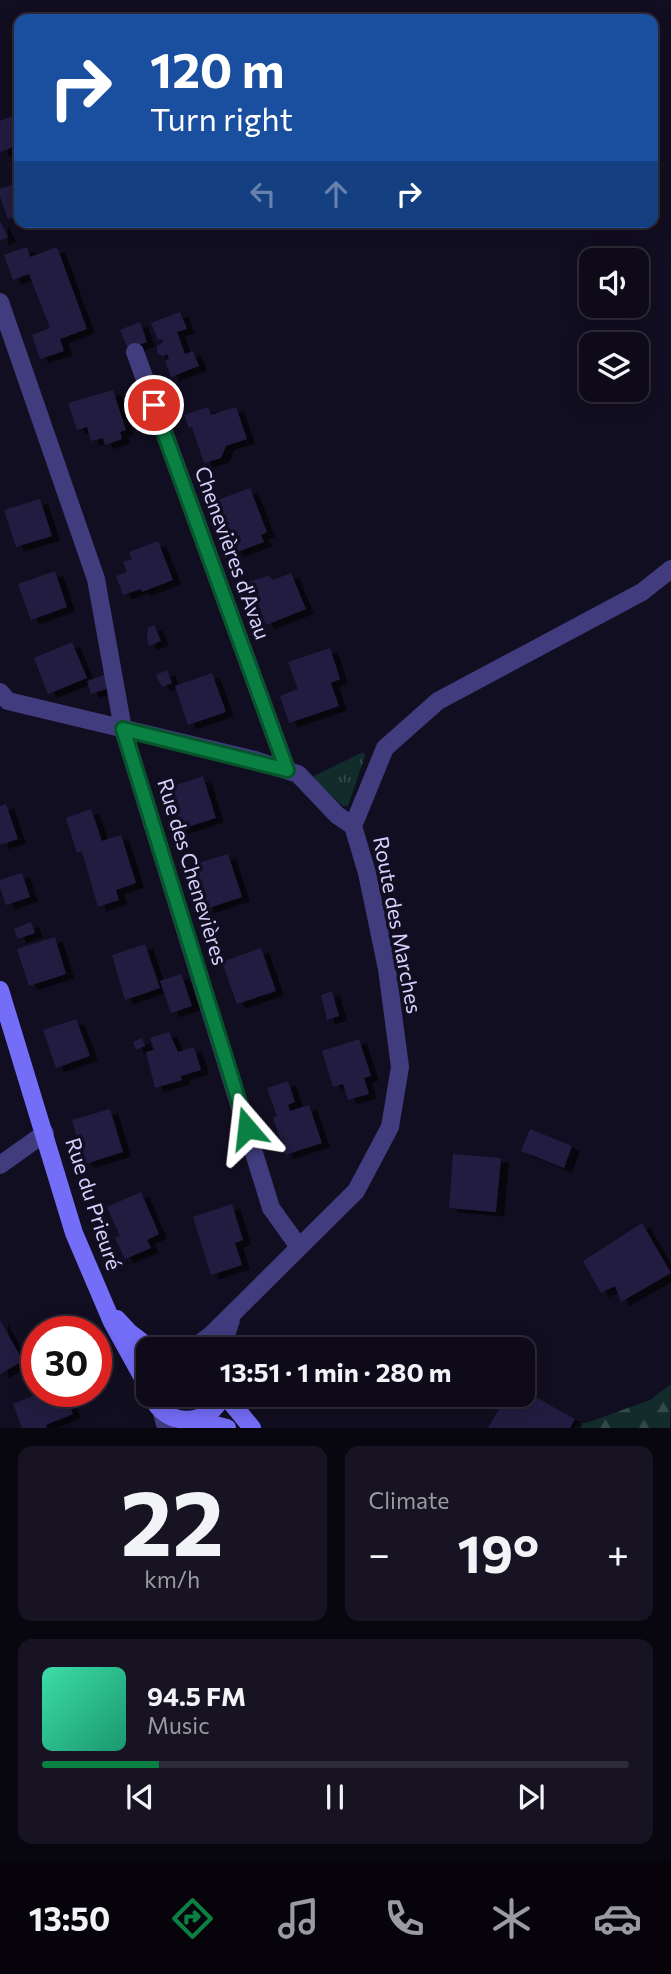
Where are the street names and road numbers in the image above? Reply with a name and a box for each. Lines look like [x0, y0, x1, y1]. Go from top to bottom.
street label: Chenevières d'Avau [190, 462, 276, 642]
street label: Rue des Chenevières [153, 775, 234, 968]
street label: Route des Marches [369, 834, 428, 1015]
street label: Rue du Prieuré [61, 1134, 128, 1273]

